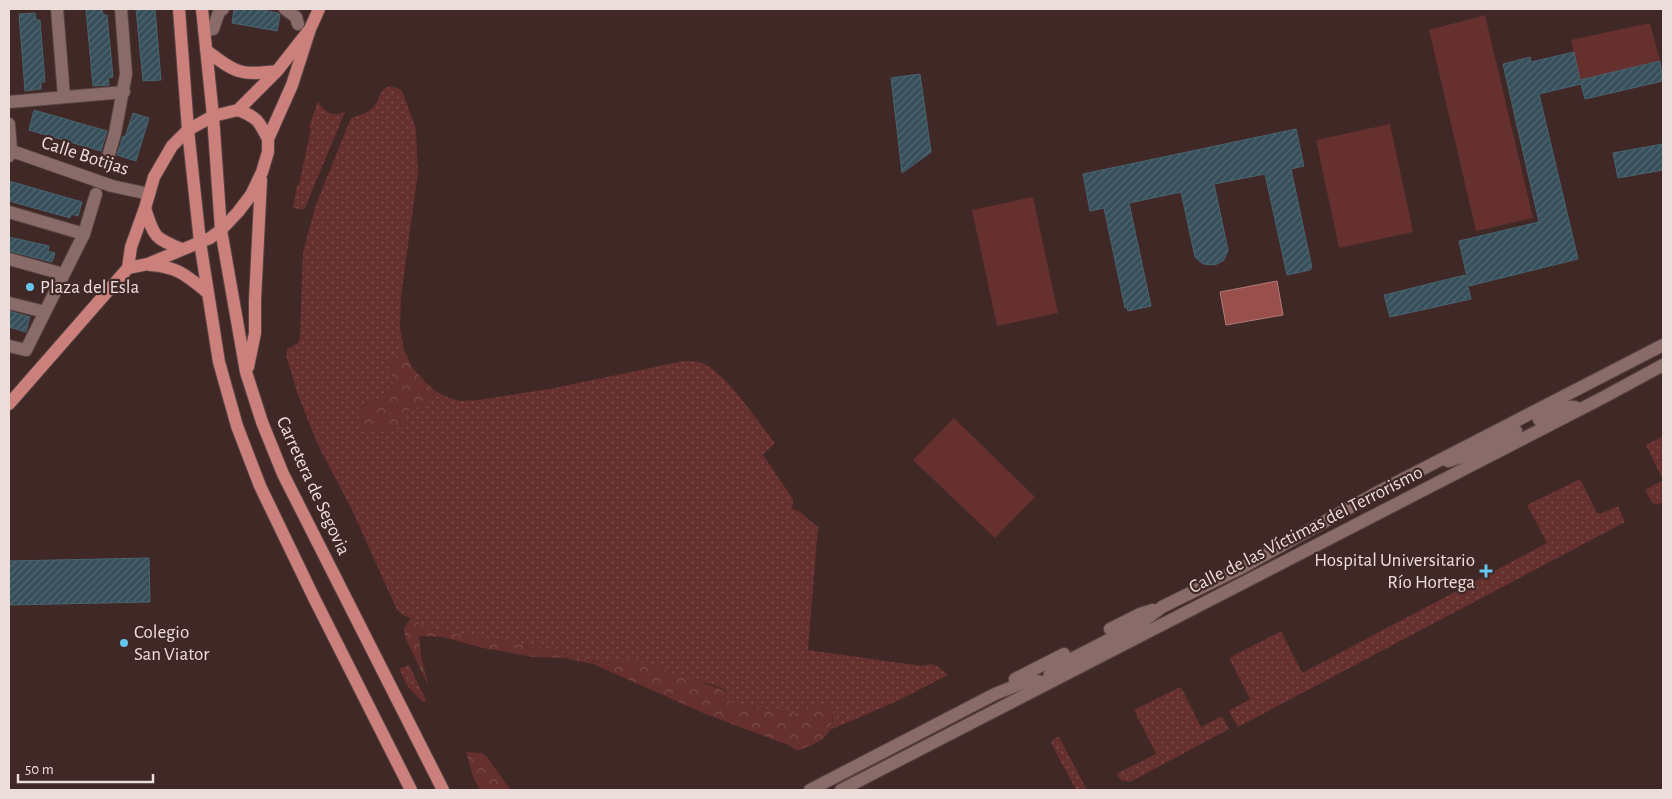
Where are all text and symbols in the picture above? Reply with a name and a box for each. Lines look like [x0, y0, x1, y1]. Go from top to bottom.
street label: Calle Botijas [39, 133, 131, 179]
place label: Plaza del Esla [40, 278, 139, 297]
marker: Plaza del Esla [24, 281, 36, 293]
street label: Carretera de Segovia [273, 414, 354, 558]
street label: Calle de las Víctimas del Terrorismo [1186, 463, 1426, 597]
place label: Hospital Universitario Río Hortega [1314, 551, 1475, 592]
marker: Hospital Universitario Río Hortega [1479, 564, 1493, 578]
place label: Colegio San Viator [134, 623, 209, 664]
marker: Colegio San Viator [118, 637, 130, 649]
scale bar [18, 752, 152, 784]
text: 50 m [25, 762, 54, 777]

